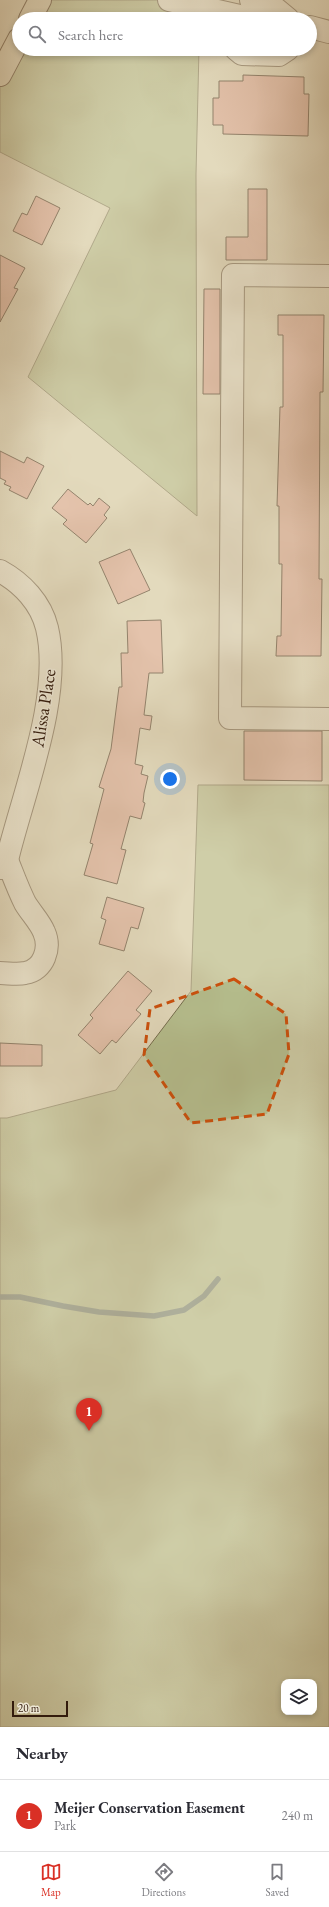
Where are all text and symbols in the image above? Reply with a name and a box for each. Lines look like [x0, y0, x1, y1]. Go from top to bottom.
search box [12, 12, 317, 56]
icon: search [26, 23, 48, 45]
text: Search here [58, 25, 123, 44]
street label: Alissa Place [25, 667, 61, 750]
your location [160, 769, 180, 789]
pin: 1 [76, 1398, 102, 1431]
map controls [281, 1679, 317, 1715]
button: layers [281, 1679, 317, 1715]
scale bar [12, 1699, 68, 1718]
text: 20 m [18, 1701, 39, 1715]
text: Nearby [16, 1742, 68, 1764]
text: Meijer Conservation Easement [54, 1798, 245, 1817]
text: 1 [26, 1807, 32, 1824]
text: 240 m [282, 1807, 313, 1824]
text: Park [54, 1817, 76, 1834]
tab: Map [40, 1861, 62, 1899]
tab: Directions [142, 1861, 186, 1899]
tab: Saved [266, 1861, 289, 1899]

